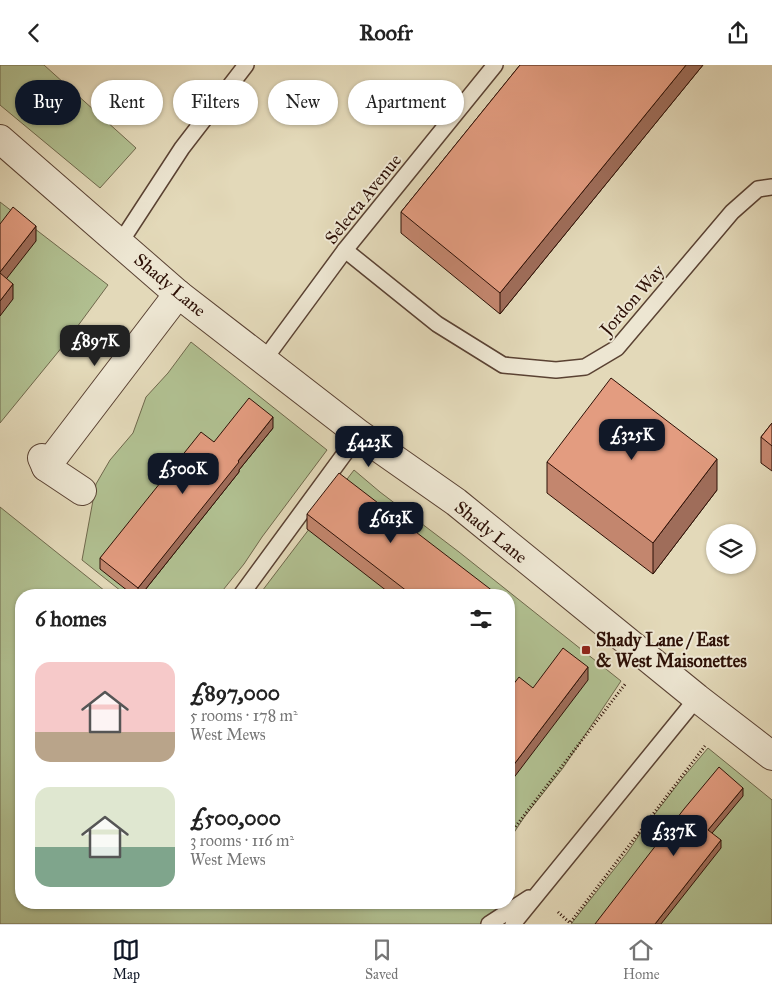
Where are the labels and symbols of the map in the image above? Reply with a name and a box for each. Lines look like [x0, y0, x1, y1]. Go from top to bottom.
street label: Selecta Avenue [320, 149, 406, 249]
street label: Shady Lane [129, 249, 211, 321]
street label: Jordon Way [594, 260, 670, 342]
pin: £897K [60, 325, 130, 367]
pin: £325K [597, 419, 667, 461]
pin: £423K [334, 425, 404, 468]
pin: £500K [148, 453, 218, 495]
street label: Shady Lane [450, 496, 532, 568]
pin: £613K [356, 501, 426, 544]
place label: Shady Lane / East & West Maisonettes [596, 629, 747, 672]
marker: Shady Lane / East & West Maisonettes [580, 644, 592, 656]
pin: £337K [639, 815, 709, 857]

